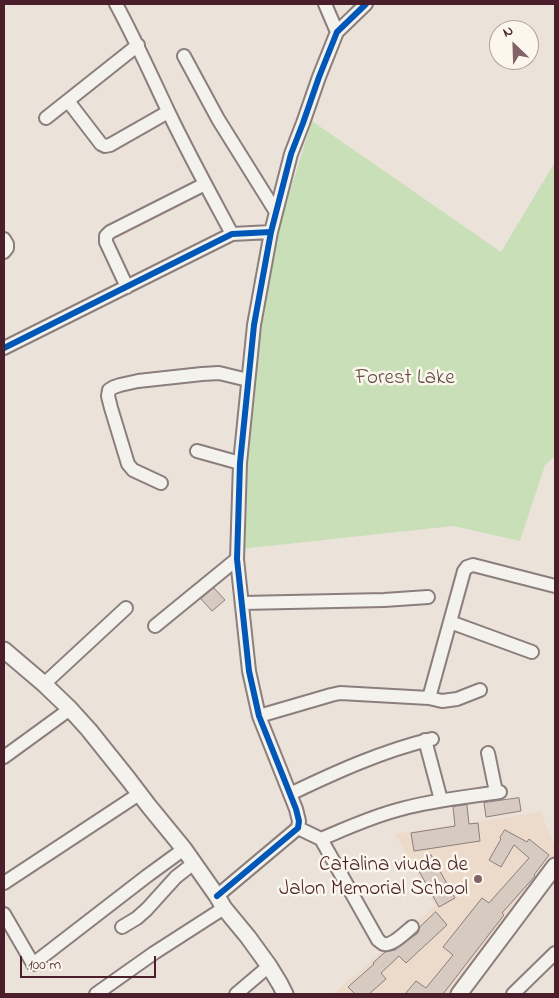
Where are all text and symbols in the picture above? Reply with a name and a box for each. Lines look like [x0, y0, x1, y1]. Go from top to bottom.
north arrow [489, 20, 539, 70]
text: N [500, 20, 517, 43]
park label: Forest Lake [355, 367, 455, 393]
place label: Catalina viuda de Jalon Memorial School [279, 854, 468, 904]
marker: Catalina viuda de Jalon Memorial School [472, 873, 484, 885]
scale bar [22, 946, 159, 978]
text: 100 m [28, 954, 61, 976]

